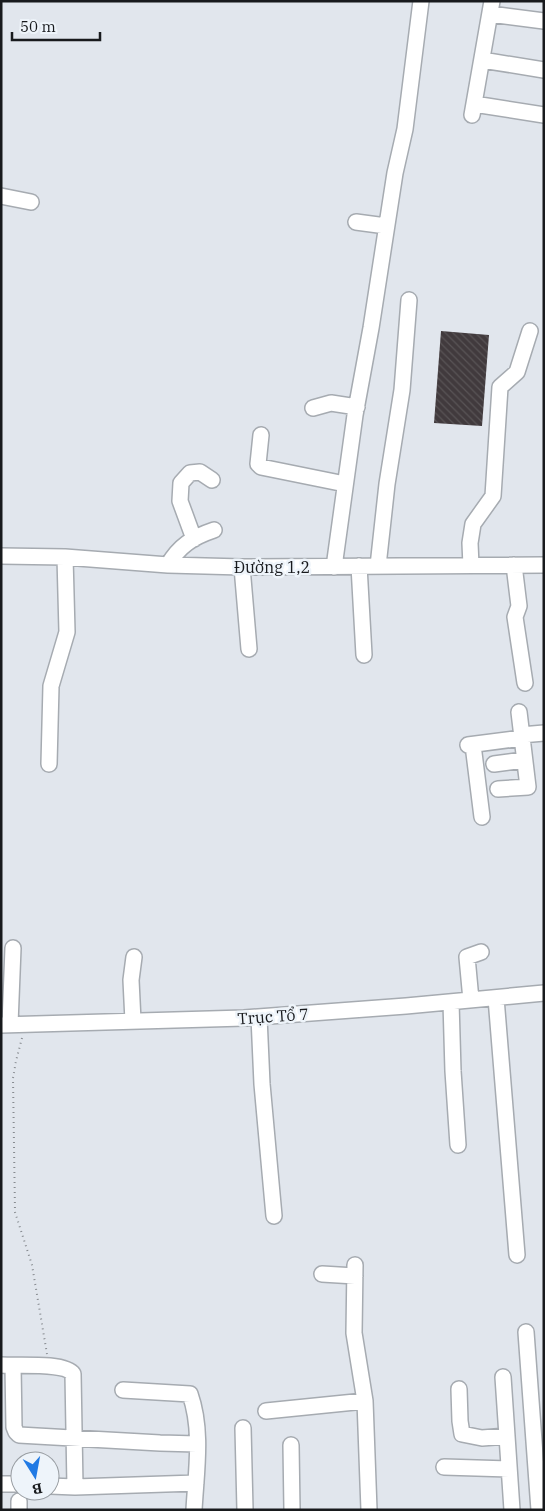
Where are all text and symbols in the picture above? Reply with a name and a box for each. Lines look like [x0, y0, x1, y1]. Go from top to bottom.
scale bar [12, 10, 100, 42]
text: 50 m [20, 17, 56, 36]
street label: Đường 1,2 [234, 557, 310, 577]
street label: Trục Tổ 7 [237, 1004, 309, 1028]
north arrow [10, 1451, 60, 1501]
text: B [31, 1479, 44, 1499]

